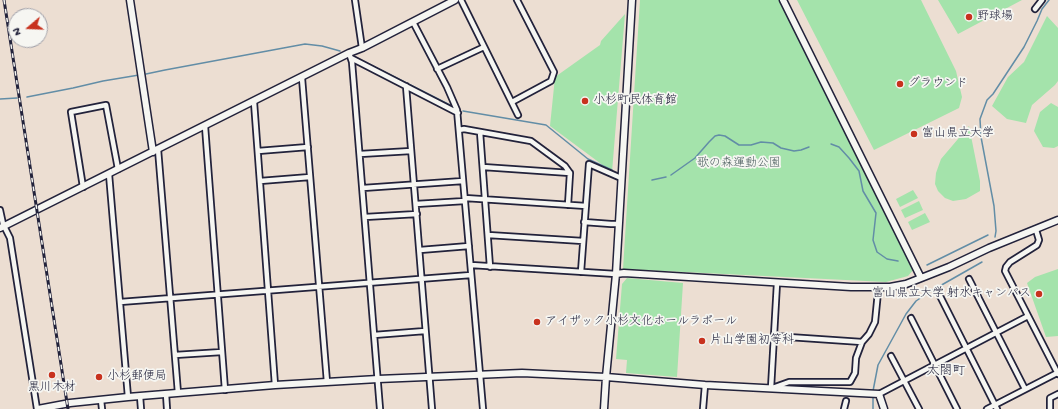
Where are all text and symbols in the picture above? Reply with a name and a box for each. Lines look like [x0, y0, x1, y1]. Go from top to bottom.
north arrow [8, 8, 48, 48]
place label: 野球場 [977, 10, 1013, 24]
marker: 野球場 [964, 12, 974, 22]
text: N [11, 26, 24, 37]
place label: グラウンド [908, 77, 968, 91]
marker: グラウンド [895, 79, 905, 89]
place label: 小杉町民体育館 [593, 94, 677, 108]
marker: 小杉町民体育館 [580, 96, 590, 106]
place label: 富山県立大学 [922, 127, 994, 141]
marker: 富山県立大学 [909, 129, 919, 139]
park label: 歌の森運動公園 [697, 157, 781, 171]
place label: 富山県立大学 射水キャンパス [872, 287, 1031, 301]
marker: 富山県立大学 射水キャンパス [1034, 289, 1044, 299]
place label: アイザック小杉文化ホールラポール [545, 315, 737, 329]
marker: アイザック小杉文化ホールラポール [532, 317, 542, 327]
place label: 片山学園初等科 [710, 334, 794, 348]
marker: 片山学園初等科 [697, 336, 707, 346]
district label: 太閤町 [927, 364, 965, 380]
marker: 黒川木材 [47, 370, 57, 380]
place label: 小杉郵便局 [107, 370, 167, 384]
marker: 小杉郵便局 [94, 372, 104, 382]
place label: 黒川木材 [28, 381, 76, 395]

